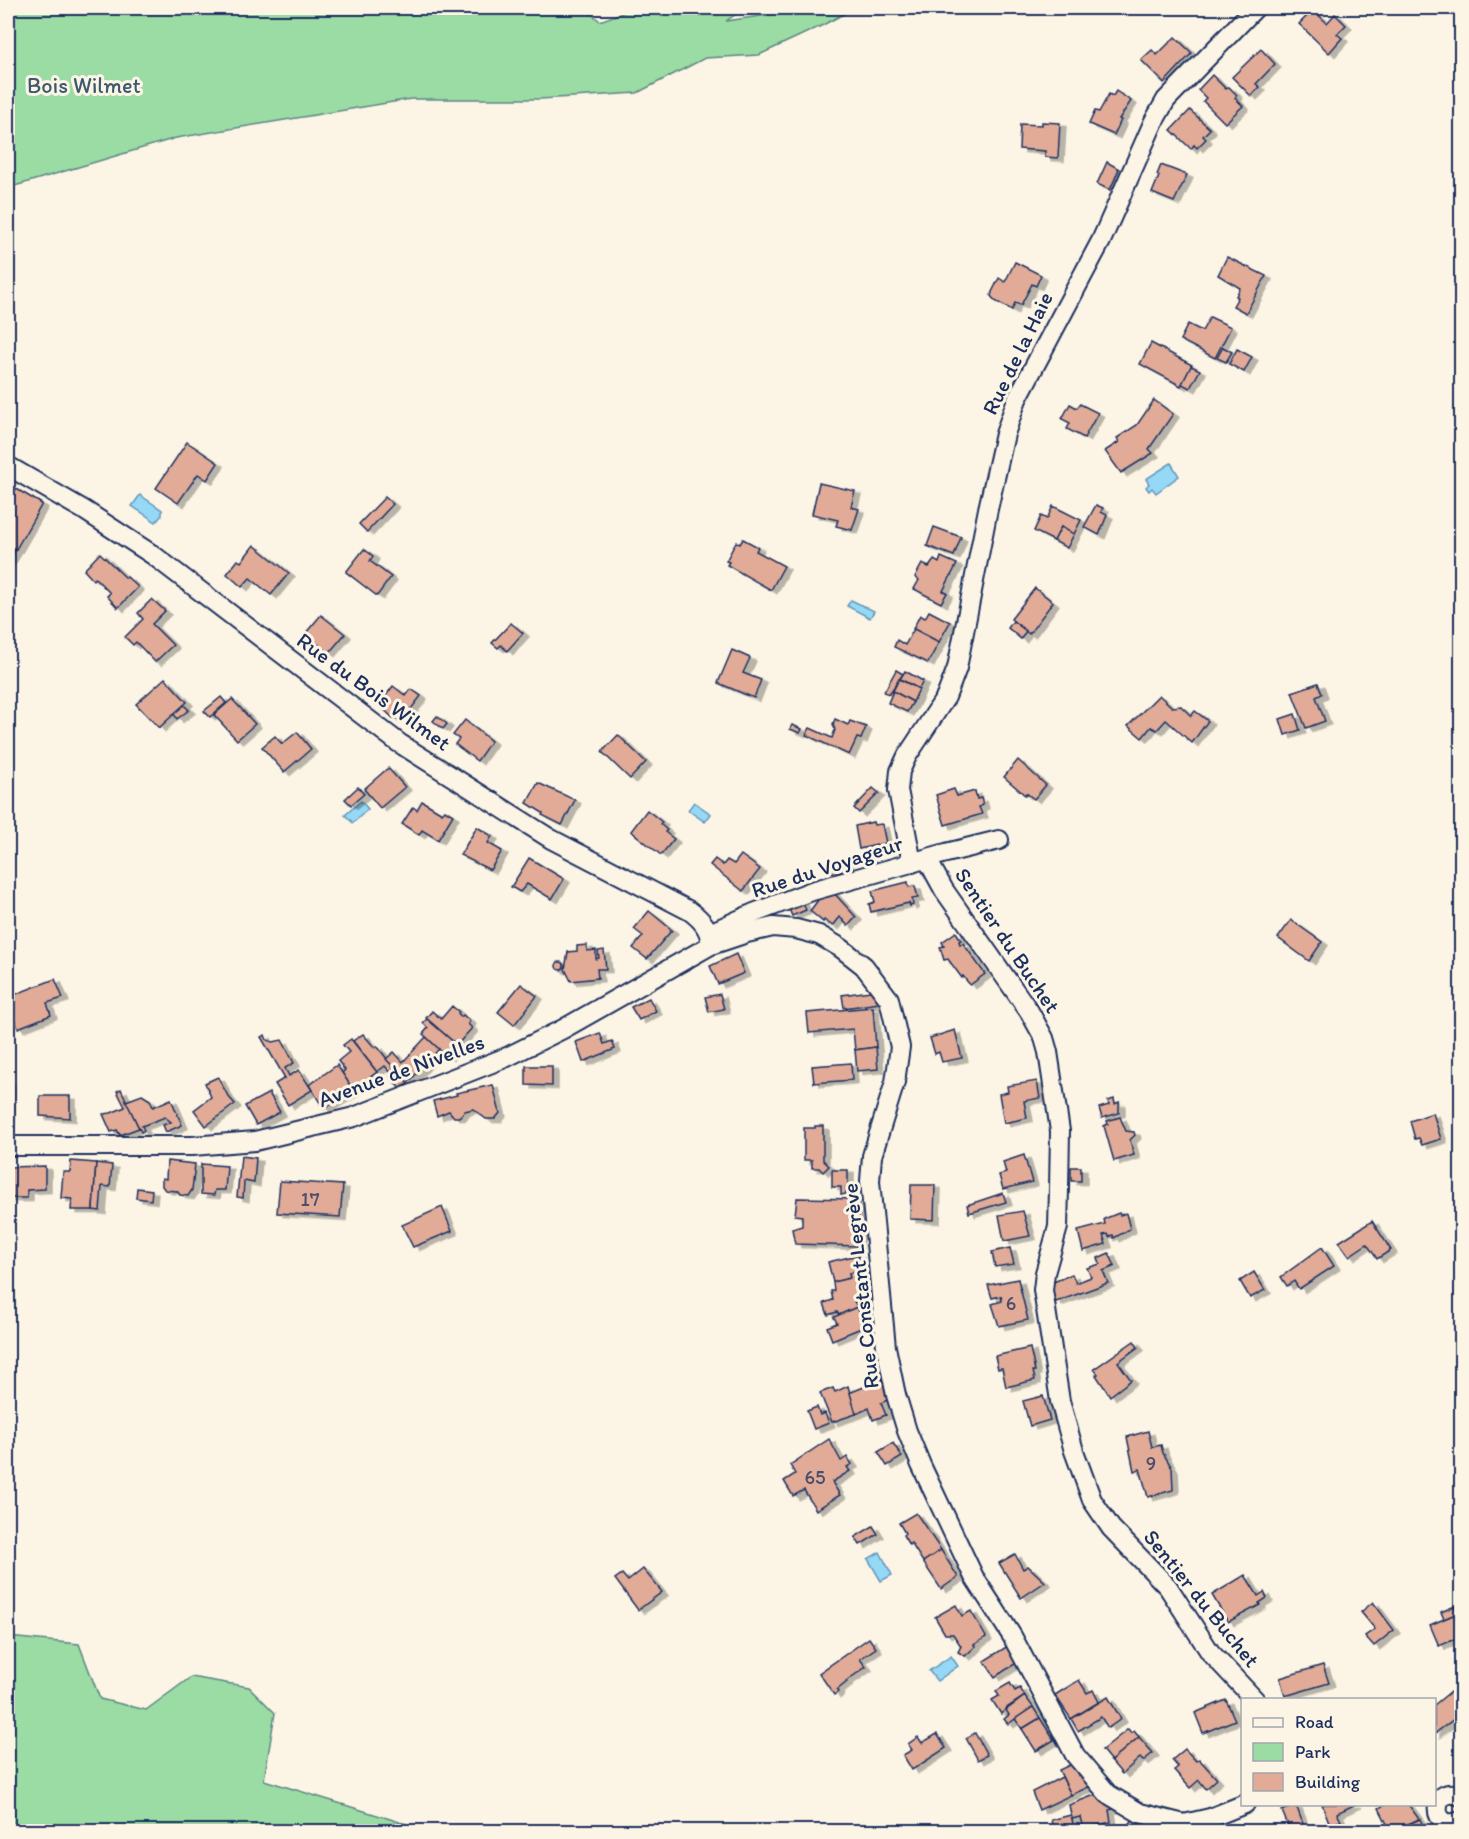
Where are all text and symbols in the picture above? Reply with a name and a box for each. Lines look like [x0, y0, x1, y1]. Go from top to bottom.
park label: Bois Wilmet [27, 72, 141, 99]
street label: Rue de la Haie [976, 287, 1059, 419]
street label: Rue du Bois Wilmet [291, 626, 456, 756]
street label: Rue du Voyageur [748, 829, 906, 904]
street label: Sentier du Buchet [949, 862, 1066, 1018]
street label: Avenue de Nivelles [314, 1028, 488, 1113]
street label: Rue Constant Legrève [836, 1182, 885, 1390]
house number: 17 [300, 1187, 320, 1211]
house number: 6 [1006, 1291, 1016, 1315]
house number: 9 [1146, 1451, 1156, 1475]
house number: 65 [804, 1465, 826, 1489]
street label: Sentier du Buchet [1138, 1524, 1265, 1673]
legend [1241, 1698, 1436, 1806]
text: Road [1295, 1711, 1334, 1733]
text: Park [1295, 1741, 1330, 1763]
text: Building [1295, 1771, 1361, 1793]

